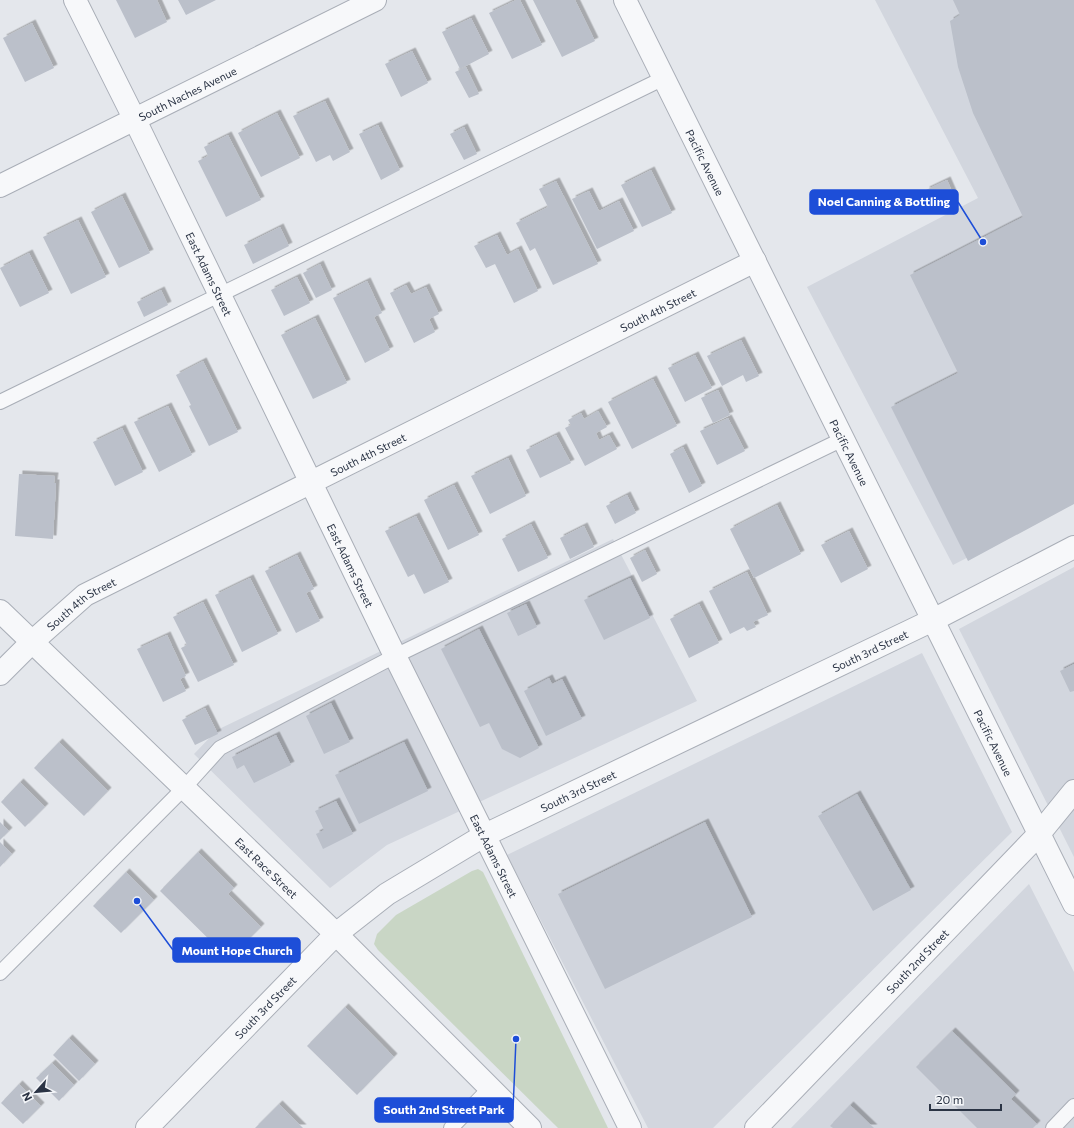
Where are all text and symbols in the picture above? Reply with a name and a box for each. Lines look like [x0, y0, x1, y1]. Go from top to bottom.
street label: South Naches Avenue [136, 63, 238, 123]
street label: Pacific Avenue [684, 127, 728, 198]
callout: Noel Canning & Bottling [810, 190, 958, 214]
text: Noel Canning & Bottling [818, 194, 951, 208]
street label: East Adams Street [184, 230, 236, 318]
street label: South 4th Street [618, 285, 698, 334]
street label: Pacific Avenue [828, 417, 872, 488]
street label: South 4th Street [328, 430, 408, 478]
street label: East Adams Street [325, 521, 377, 610]
street label: South 4th Street [44, 574, 118, 633]
street label: South 3rd Street [830, 626, 910, 674]
street label: Pacific Avenue [972, 707, 1016, 778]
street label: South 3rd Street [538, 767, 618, 814]
street label: East Adams Street [468, 812, 521, 900]
street label: East Race Street [233, 834, 301, 901]
street label: South 2nd Street [883, 926, 951, 996]
callout: Mount Hope Church [173, 938, 300, 962]
text: Mount Hope Church [181, 943, 293, 957]
street label: South 3rd Street [232, 973, 299, 1041]
north arrow [16, 1072, 56, 1112]
scale bar [930, 1086, 1001, 1112]
text: N [19, 1090, 34, 1103]
text: 20 m [936, 1092, 963, 1106]
callout: South 2nd Street Park [375, 1098, 513, 1122]
text: South 2nd Street Park [383, 1102, 505, 1116]

